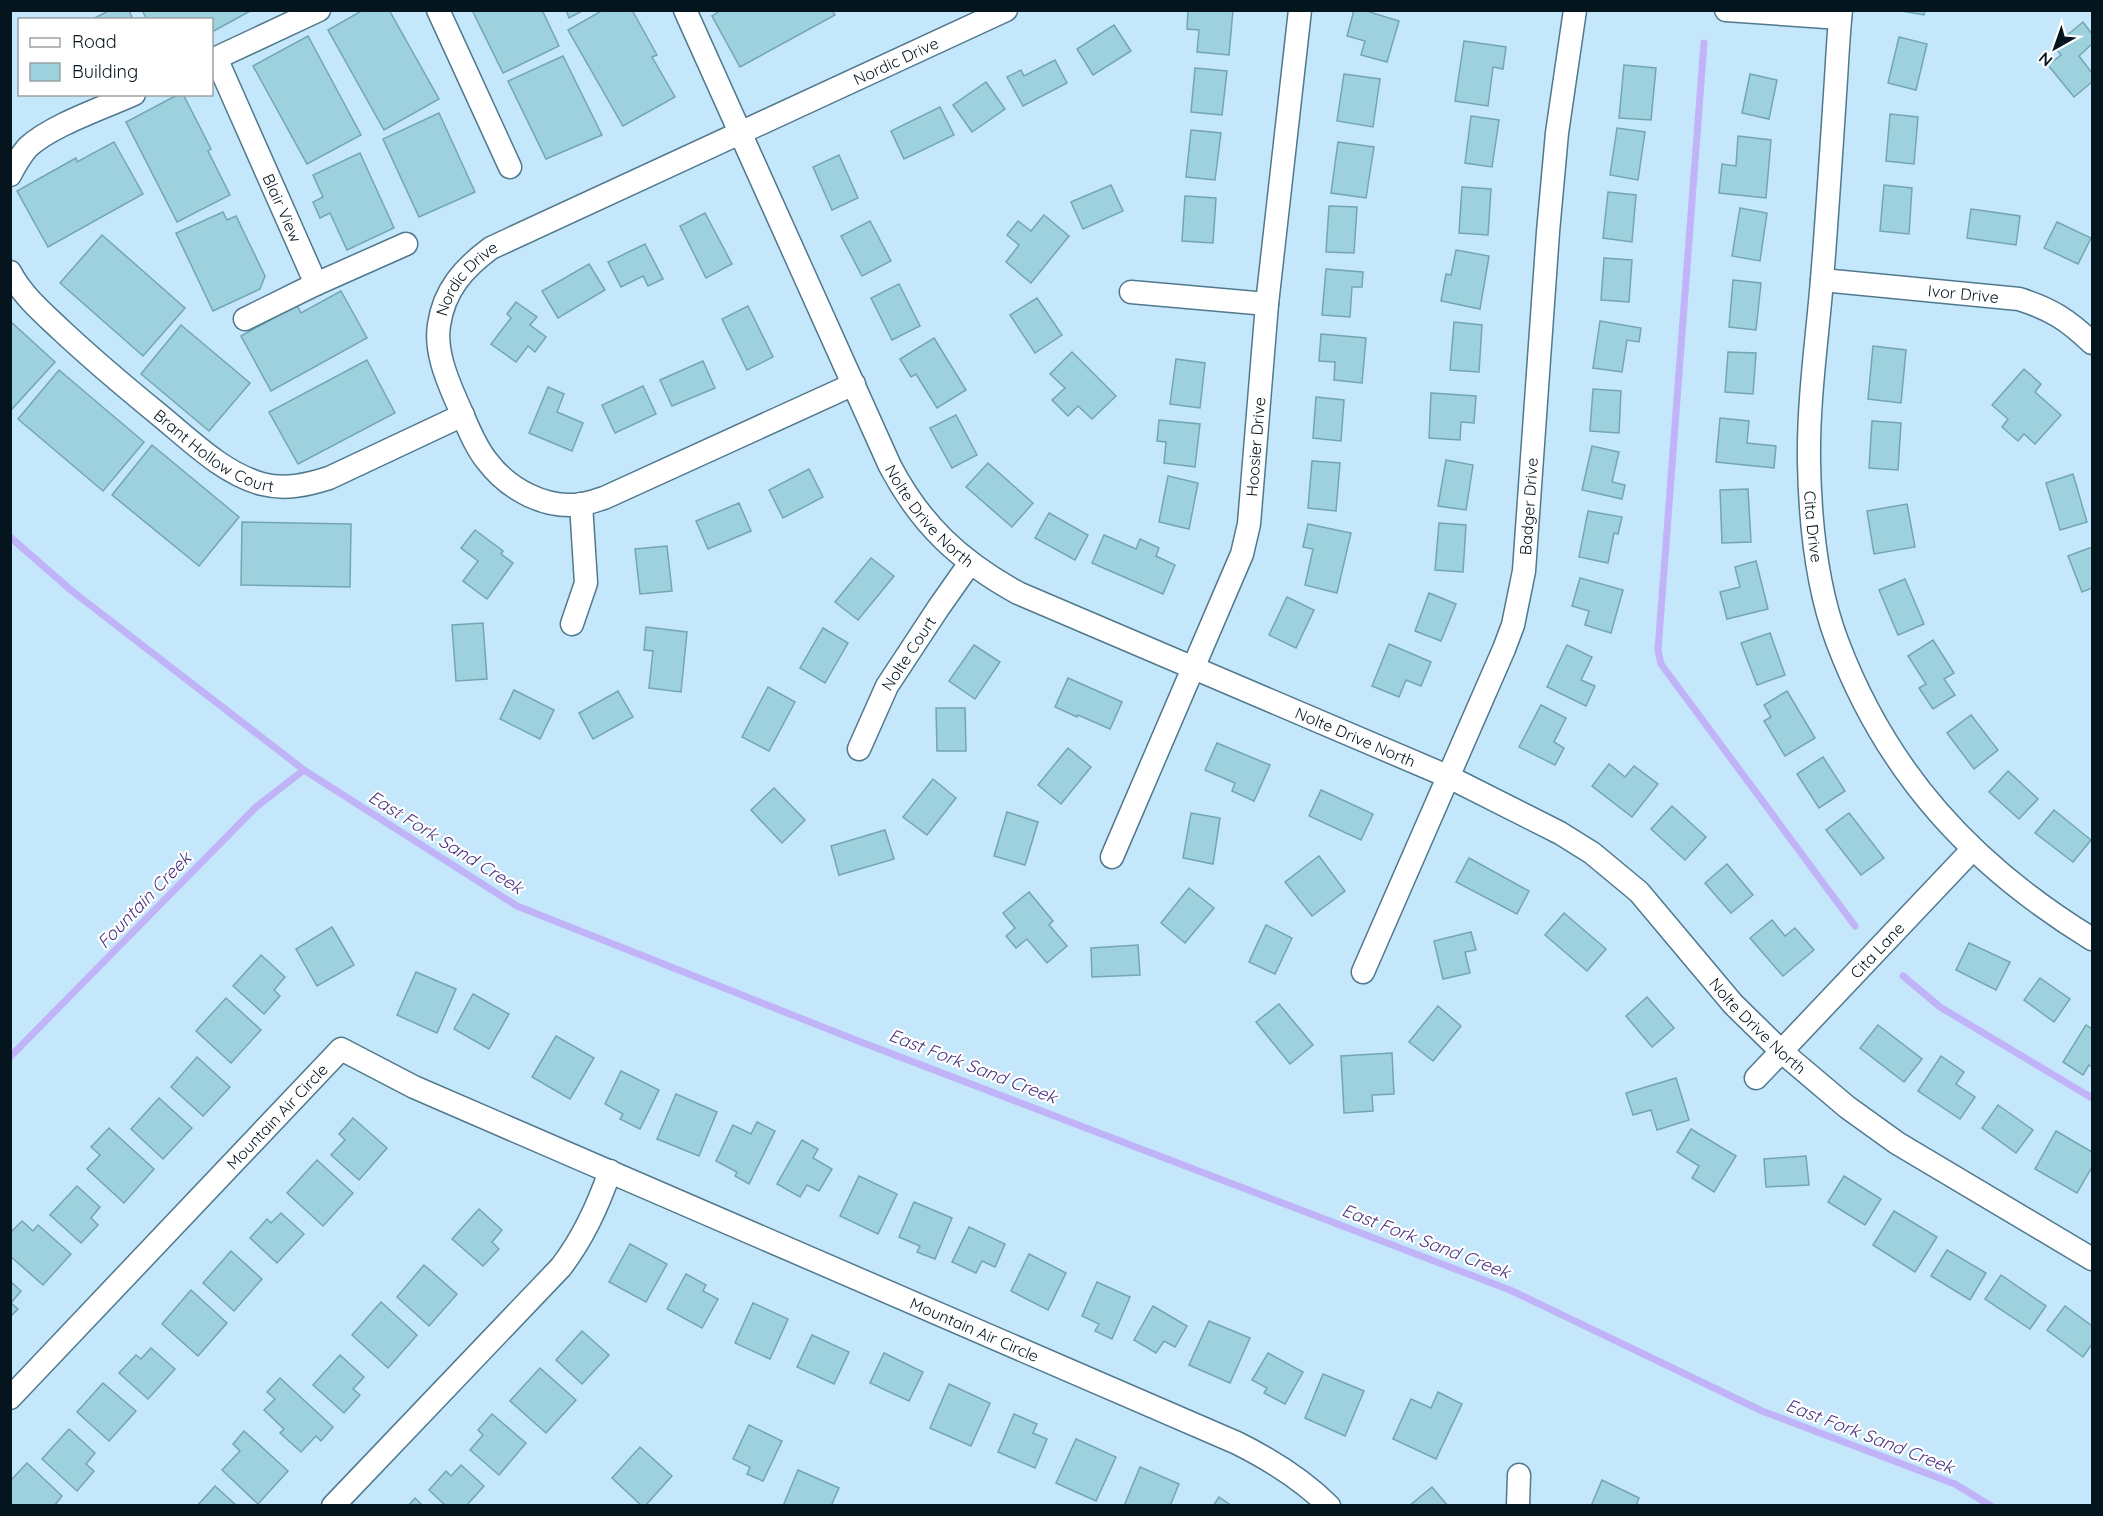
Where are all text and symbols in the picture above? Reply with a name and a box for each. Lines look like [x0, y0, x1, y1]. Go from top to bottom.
legend [18, 18, 213, 96]
north arrow [2025, 18, 2085, 78]
text: Road [72, 30, 117, 53]
street label: Nordic Drive [850, 33, 942, 89]
text: N [2034, 48, 2056, 71]
text: Building [72, 60, 138, 83]
street label: Blair View [258, 171, 306, 245]
street label: Nordic Drive [431, 237, 500, 318]
street label: Ivor Drive [1927, 280, 2000, 307]
street label: Hoosier Drive [1241, 396, 1269, 497]
street label: Brant Hollow Court [150, 405, 275, 496]
street label: Badger Drive [1515, 457, 1542, 556]
street label: Nolte Drive North [881, 461, 978, 571]
street label: Cita Drive [1800, 490, 1827, 564]
street label: Nolte Court [877, 613, 940, 694]
street label: Nolte Drive North [1292, 702, 1419, 771]
water label: East Fork Sand Creek [364, 785, 529, 900]
water label: Fountain Creek [92, 846, 197, 953]
street label: Cita Lane [1846, 918, 1908, 982]
street label: Nolte Drive North [1705, 973, 1810, 1078]
water label: East Fork Sand Creek [886, 1023, 1062, 1109]
street label: Mountain Air Circle [222, 1059, 332, 1174]
water label: East Fork Sand Creek [1339, 1198, 1515, 1284]
street label: Mountain Air Circle [907, 1293, 1042, 1366]
water label: East Fork Sand Creek [1783, 1393, 1959, 1479]

